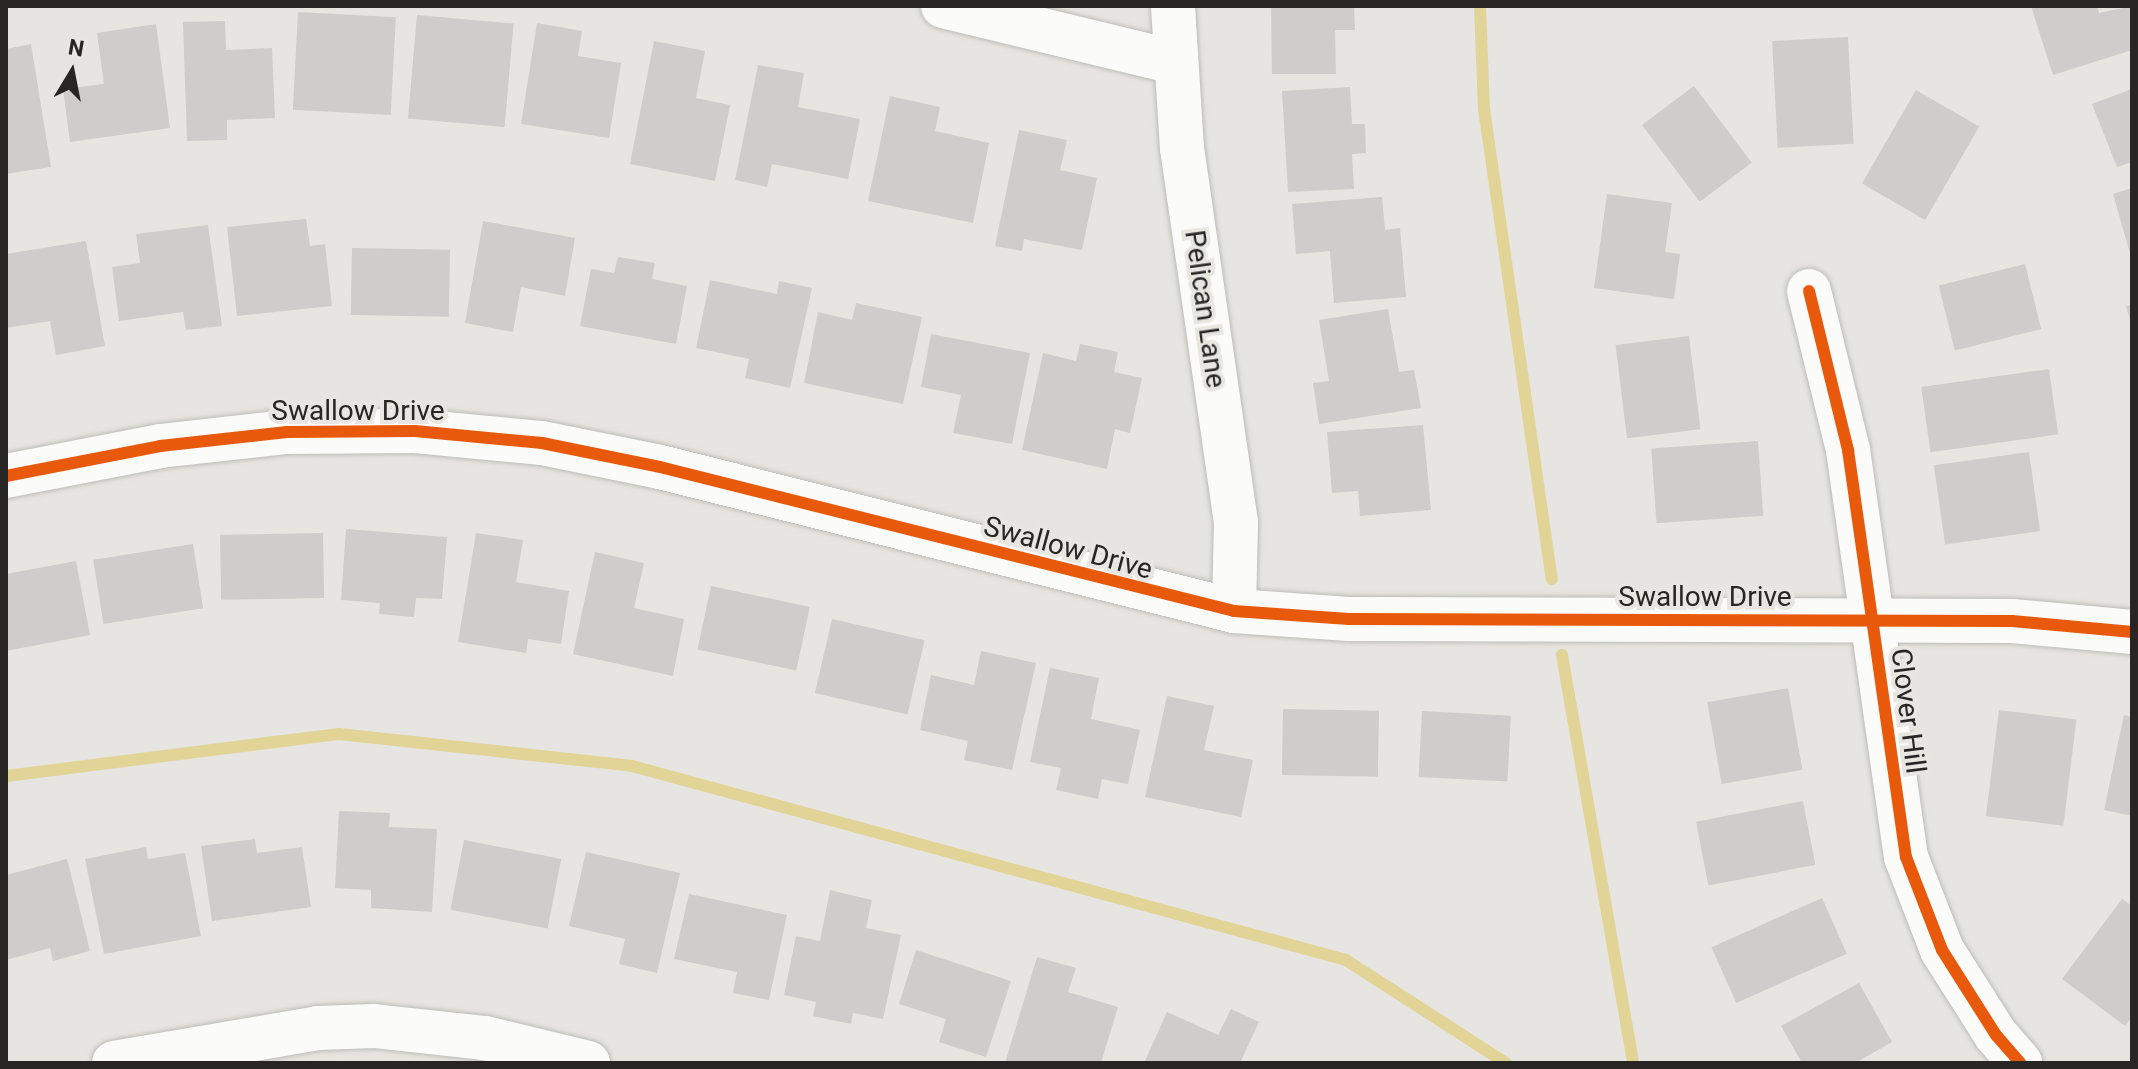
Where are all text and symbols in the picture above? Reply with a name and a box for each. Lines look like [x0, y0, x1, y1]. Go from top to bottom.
north arrow [32, 32, 112, 112]
text: N [66, 34, 86, 62]
street label: Pelican Lane [1177, 228, 1233, 390]
street label: Swallow Drive [271, 394, 445, 428]
street label: Swallow Drive [980, 509, 1156, 587]
street label: Swallow Drive [1618, 580, 1792, 614]
street label: Clover Hill [1884, 646, 1932, 776]

